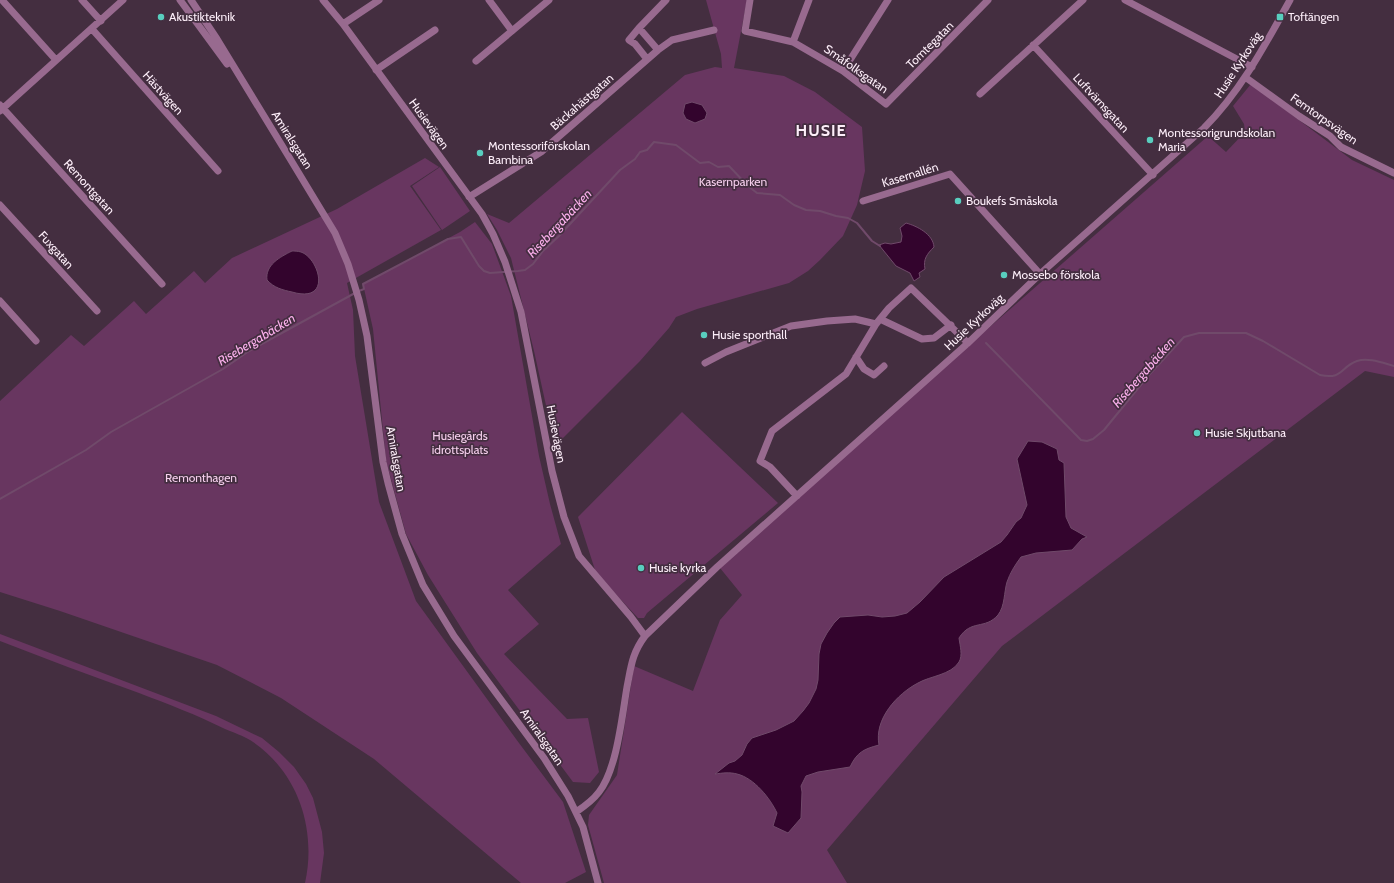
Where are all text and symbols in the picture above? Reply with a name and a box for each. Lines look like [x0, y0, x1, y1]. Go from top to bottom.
place label: Akustikteknik [169, 9, 236, 24]
place label: Toftängen [1288, 9, 1340, 24]
marker: Akustikteknik [156, 12, 166, 22]
marker: Toftängen [1275, 12, 1285, 22]
street label: Tomtegatan [903, 18, 957, 71]
street label: Husie Kyrkoväg [1211, 28, 1265, 101]
street label: Småfolksgatan [821, 41, 892, 96]
street label: Hästvägen [140, 68, 187, 118]
street label: Bäckahästgatan [547, 70, 617, 133]
street label: Luftvärnsgatan [1070, 70, 1133, 136]
street label: Femtorpsvägen [1288, 90, 1361, 147]
street label: Husievägen [406, 96, 453, 152]
street label: Amiralsgatan [269, 108, 316, 172]
district label: HUSIE [795, 121, 847, 140]
place label: Montessorigrundskolan Maria [1158, 125, 1276, 154]
marker: Montessorigrundskolan Maria [1145, 135, 1155, 145]
place label: Montessoriförskolan Bambina [488, 138, 590, 167]
marker: Montessoriförskolan Bambina [475, 148, 485, 158]
street label: Remontgatan [61, 156, 118, 218]
street label: Kasernallén [880, 159, 940, 190]
park label: Kasernparken [699, 174, 767, 189]
water label: Risebergabäcken [523, 185, 595, 261]
place label: Boukefs Småskola [966, 193, 1058, 208]
marker: Boukefs Småskola [953, 196, 963, 206]
street label: Fuxgatan [35, 228, 77, 272]
place label: Mossebo förskola [1012, 267, 1100, 282]
marker: Mossebo förskola [999, 270, 1009, 280]
street label: Husie Kyrkoväg [941, 289, 1007, 353]
water label: Risebergabäcken [214, 310, 298, 368]
place label: Husie sporthall [712, 327, 787, 342]
marker: Husie sporthall [699, 330, 709, 340]
water label: Risebergabäcken [1108, 334, 1178, 410]
street label: Husievägen [544, 404, 570, 464]
street label: Amiralsgatan [383, 425, 410, 493]
place label: Husie Skjutbana [1205, 425, 1286, 440]
park label: Husiegårds idrottsplats [432, 428, 488, 457]
marker: Husie Skjutbana [1192, 428, 1202, 438]
park label: Remonthagen [165, 470, 237, 485]
place label: Husie kyrka [649, 560, 707, 575]
marker: Husie kyrka [636, 563, 646, 573]
street label: Amiralsgatan [517, 705, 568, 768]

